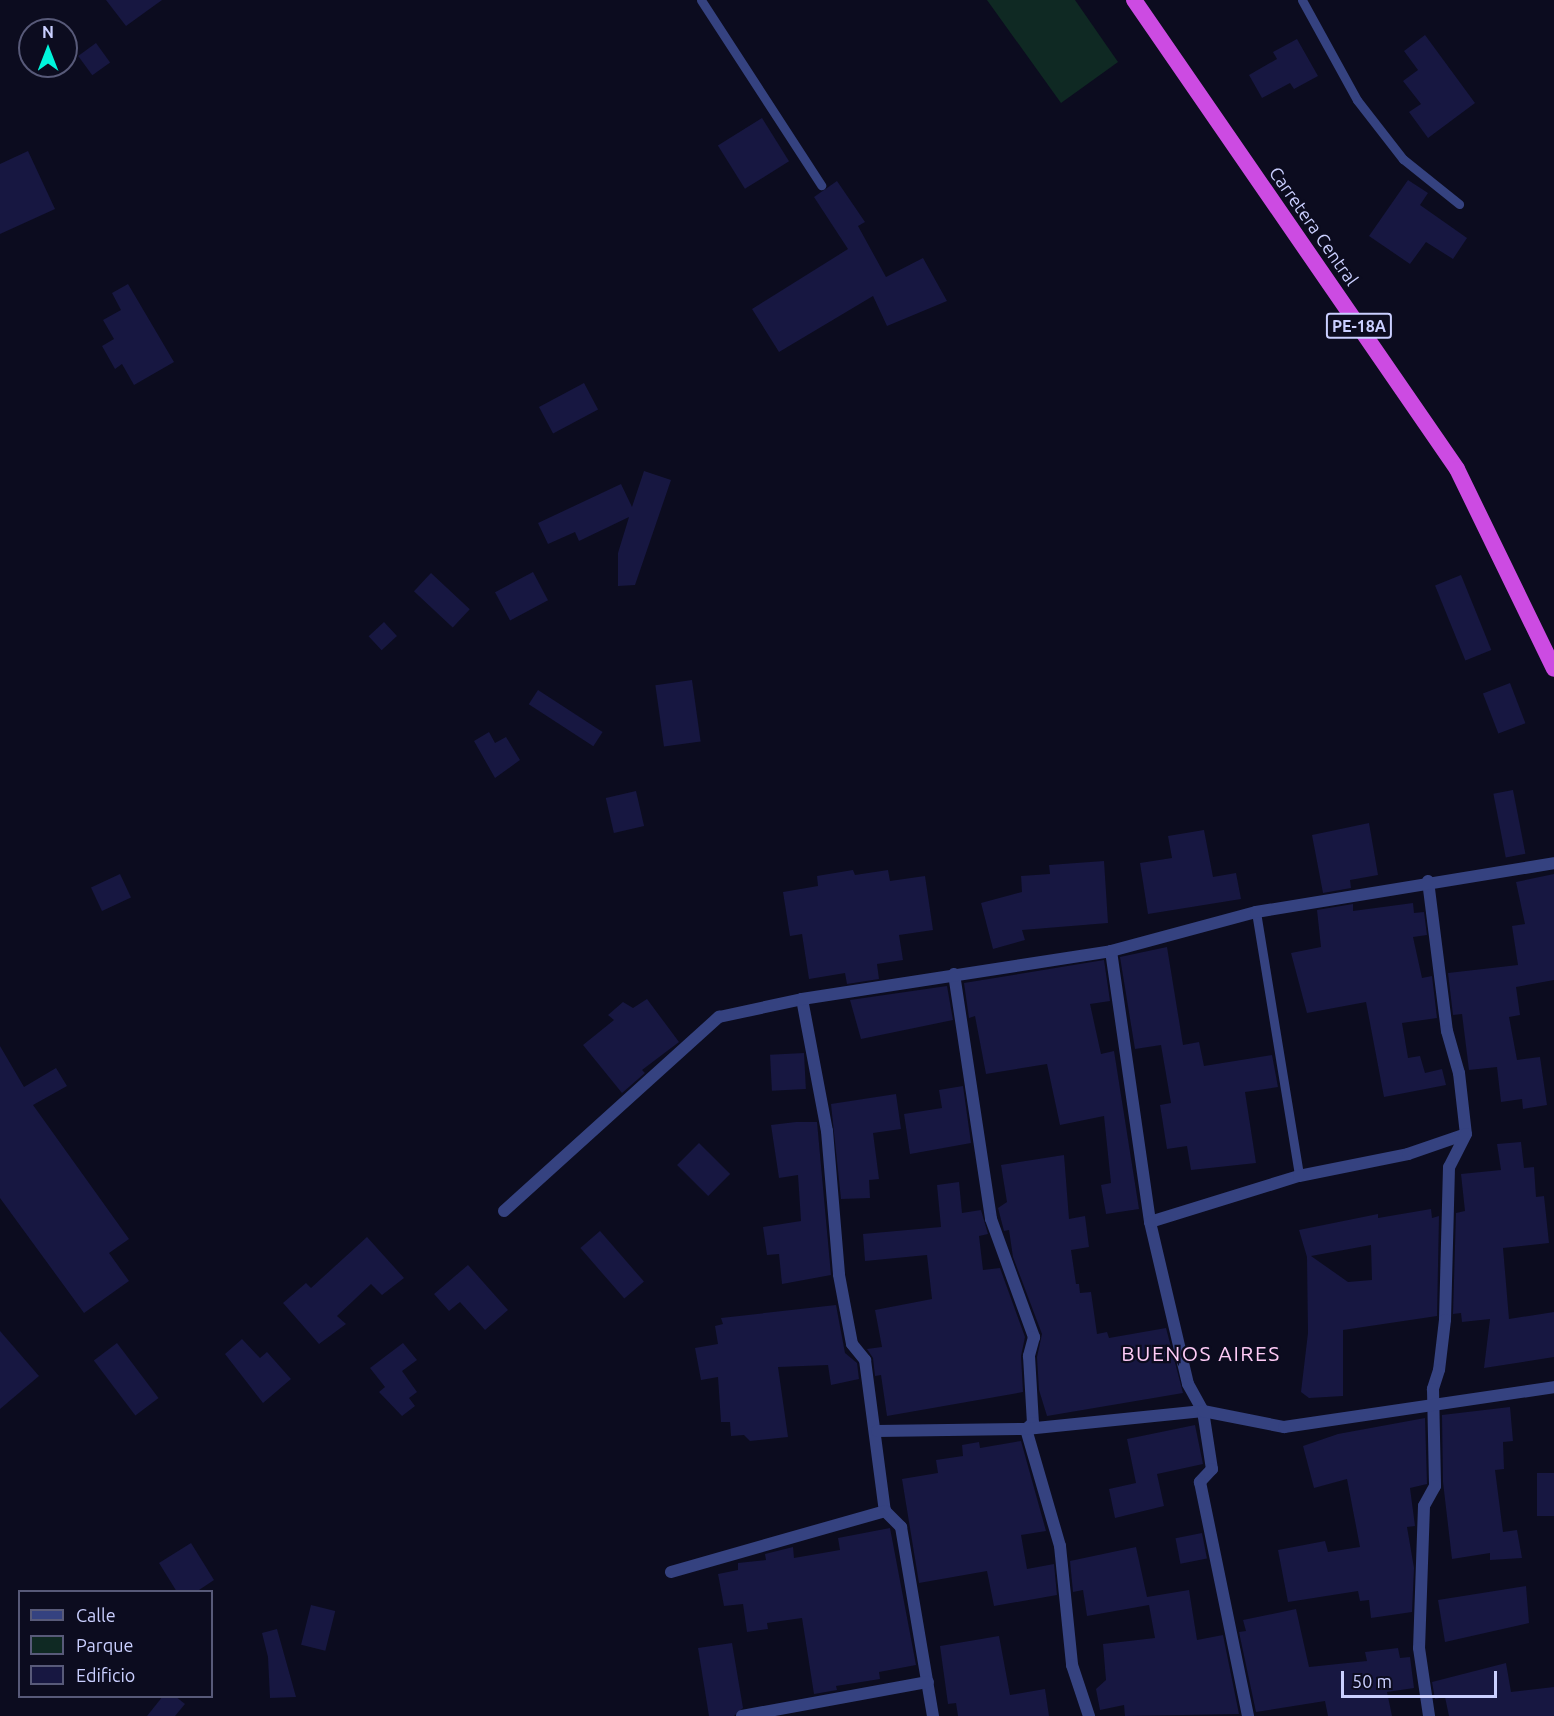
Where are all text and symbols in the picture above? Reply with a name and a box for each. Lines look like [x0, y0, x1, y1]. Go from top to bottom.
north arrow [18, 18, 78, 78]
text: N [42, 23, 54, 41]
street label: Carretera Central [1265, 162, 1363, 290]
road number: PE-18A [1324, 313, 1394, 339]
district label: BUENOS AIRES [1121, 1340, 1281, 1366]
legend [18, 1590, 213, 1698]
text: Calle [76, 1605, 116, 1625]
text: Parque [76, 1635, 133, 1655]
scale bar [1344, 1659, 1500, 1697]
text: Edificio [76, 1665, 135, 1685]
text: 50 m [1352, 1671, 1392, 1691]

